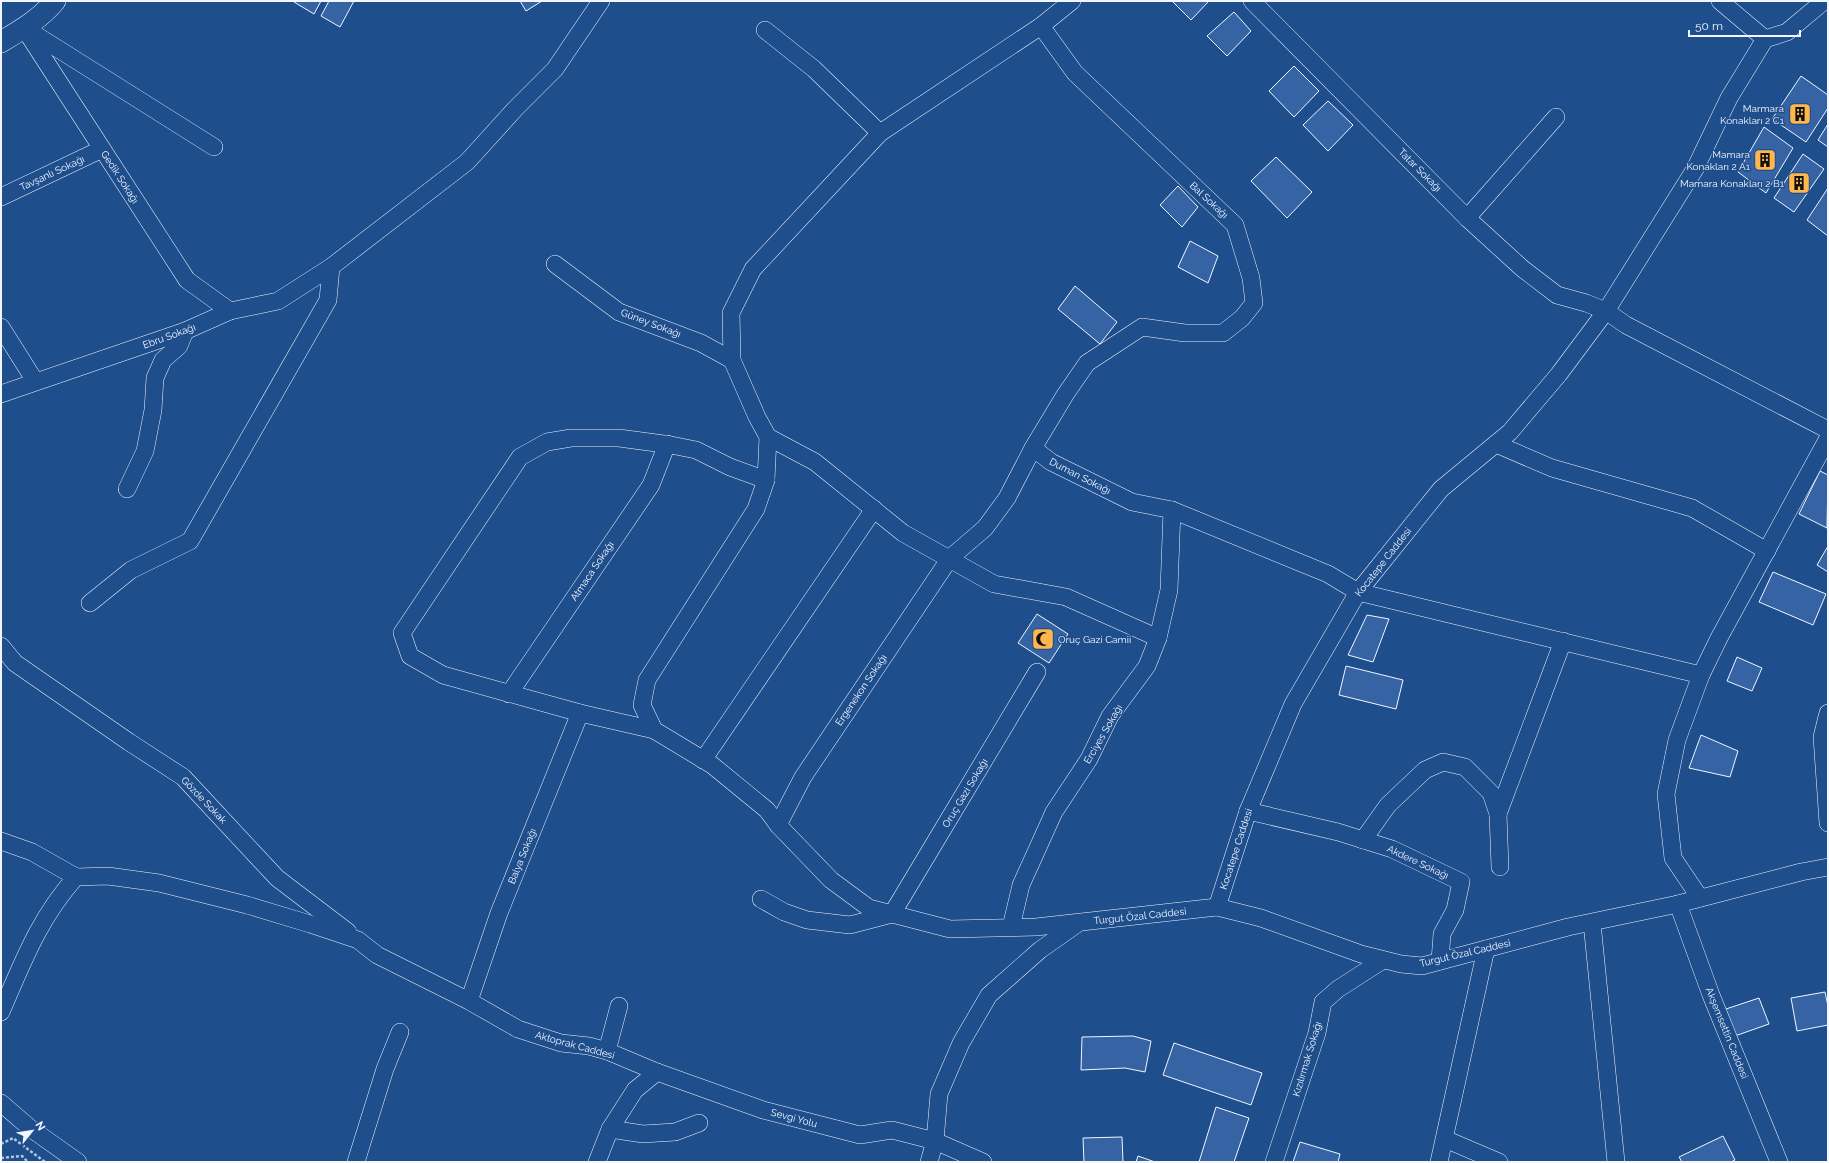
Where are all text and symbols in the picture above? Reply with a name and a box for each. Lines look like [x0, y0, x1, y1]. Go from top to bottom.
scale bar [1689, 12, 1800, 38]
text: 50 m [1695, 19, 1723, 33]
building icon: Marmara Konakları 2 C1 [1787, 101, 1813, 127]
place label: Marmara Konakları 2 C1 [1720, 103, 1785, 126]
street label: Tatar Sokağı [1396, 146, 1444, 194]
building icon: Mamara Konakları 2 A1 [1752, 147, 1778, 173]
street label: Gedik Sokağı [99, 149, 141, 205]
place label: Mamara Konakları 2 A1 [1686, 149, 1751, 172]
street label: Tavşanlı Sokağı [18, 153, 86, 193]
building icon: Mamara Konakları 2 B1 [1786, 170, 1812, 196]
place label: Mamara Konakları 2 B1 [1680, 178, 1785, 189]
street label: Bal Sokağı [1188, 180, 1230, 220]
street label: Güney Sokağı [619, 306, 683, 340]
street label: Ebru Sokağı [141, 321, 197, 351]
street label: Duman Sokağı [1048, 456, 1112, 496]
street label: Kocatepe Caddesi [1353, 525, 1413, 599]
street label: Atmaca Sokağı [568, 539, 616, 603]
mosque icon: Oruç Gazi Camii [1030, 626, 1056, 652]
place label: Oruç Gazi Camii [1058, 634, 1131, 645]
street label: Ergenekon Sokağı [833, 652, 889, 728]
street label: Erciyes Sokağı [1082, 702, 1124, 766]
street label: Oruç Gazi Sokağı [940, 757, 990, 829]
street label: Gözde Sokak [179, 774, 229, 826]
street label: Kocatepe Caddesi [1218, 807, 1254, 891]
street label: Balya Sokağı [506, 827, 538, 885]
street label: Akdere Sokağı [1385, 843, 1451, 881]
street label: Turgut Özal Caddesi [1093, 906, 1187, 926]
street label: Turgut Özal Caddesi [1418, 937, 1512, 969]
street label: Akşemsettin Caddesi [1704, 986, 1750, 1080]
street label: Kızılırmak Sokağı [1290, 1020, 1324, 1098]
street label: Aktoprak Caddesi [534, 1029, 616, 1061]
street label: Sevgi Yolu [770, 1107, 819, 1130]
north arrow [12, 1111, 52, 1151]
text: N [32, 1119, 48, 1133]

